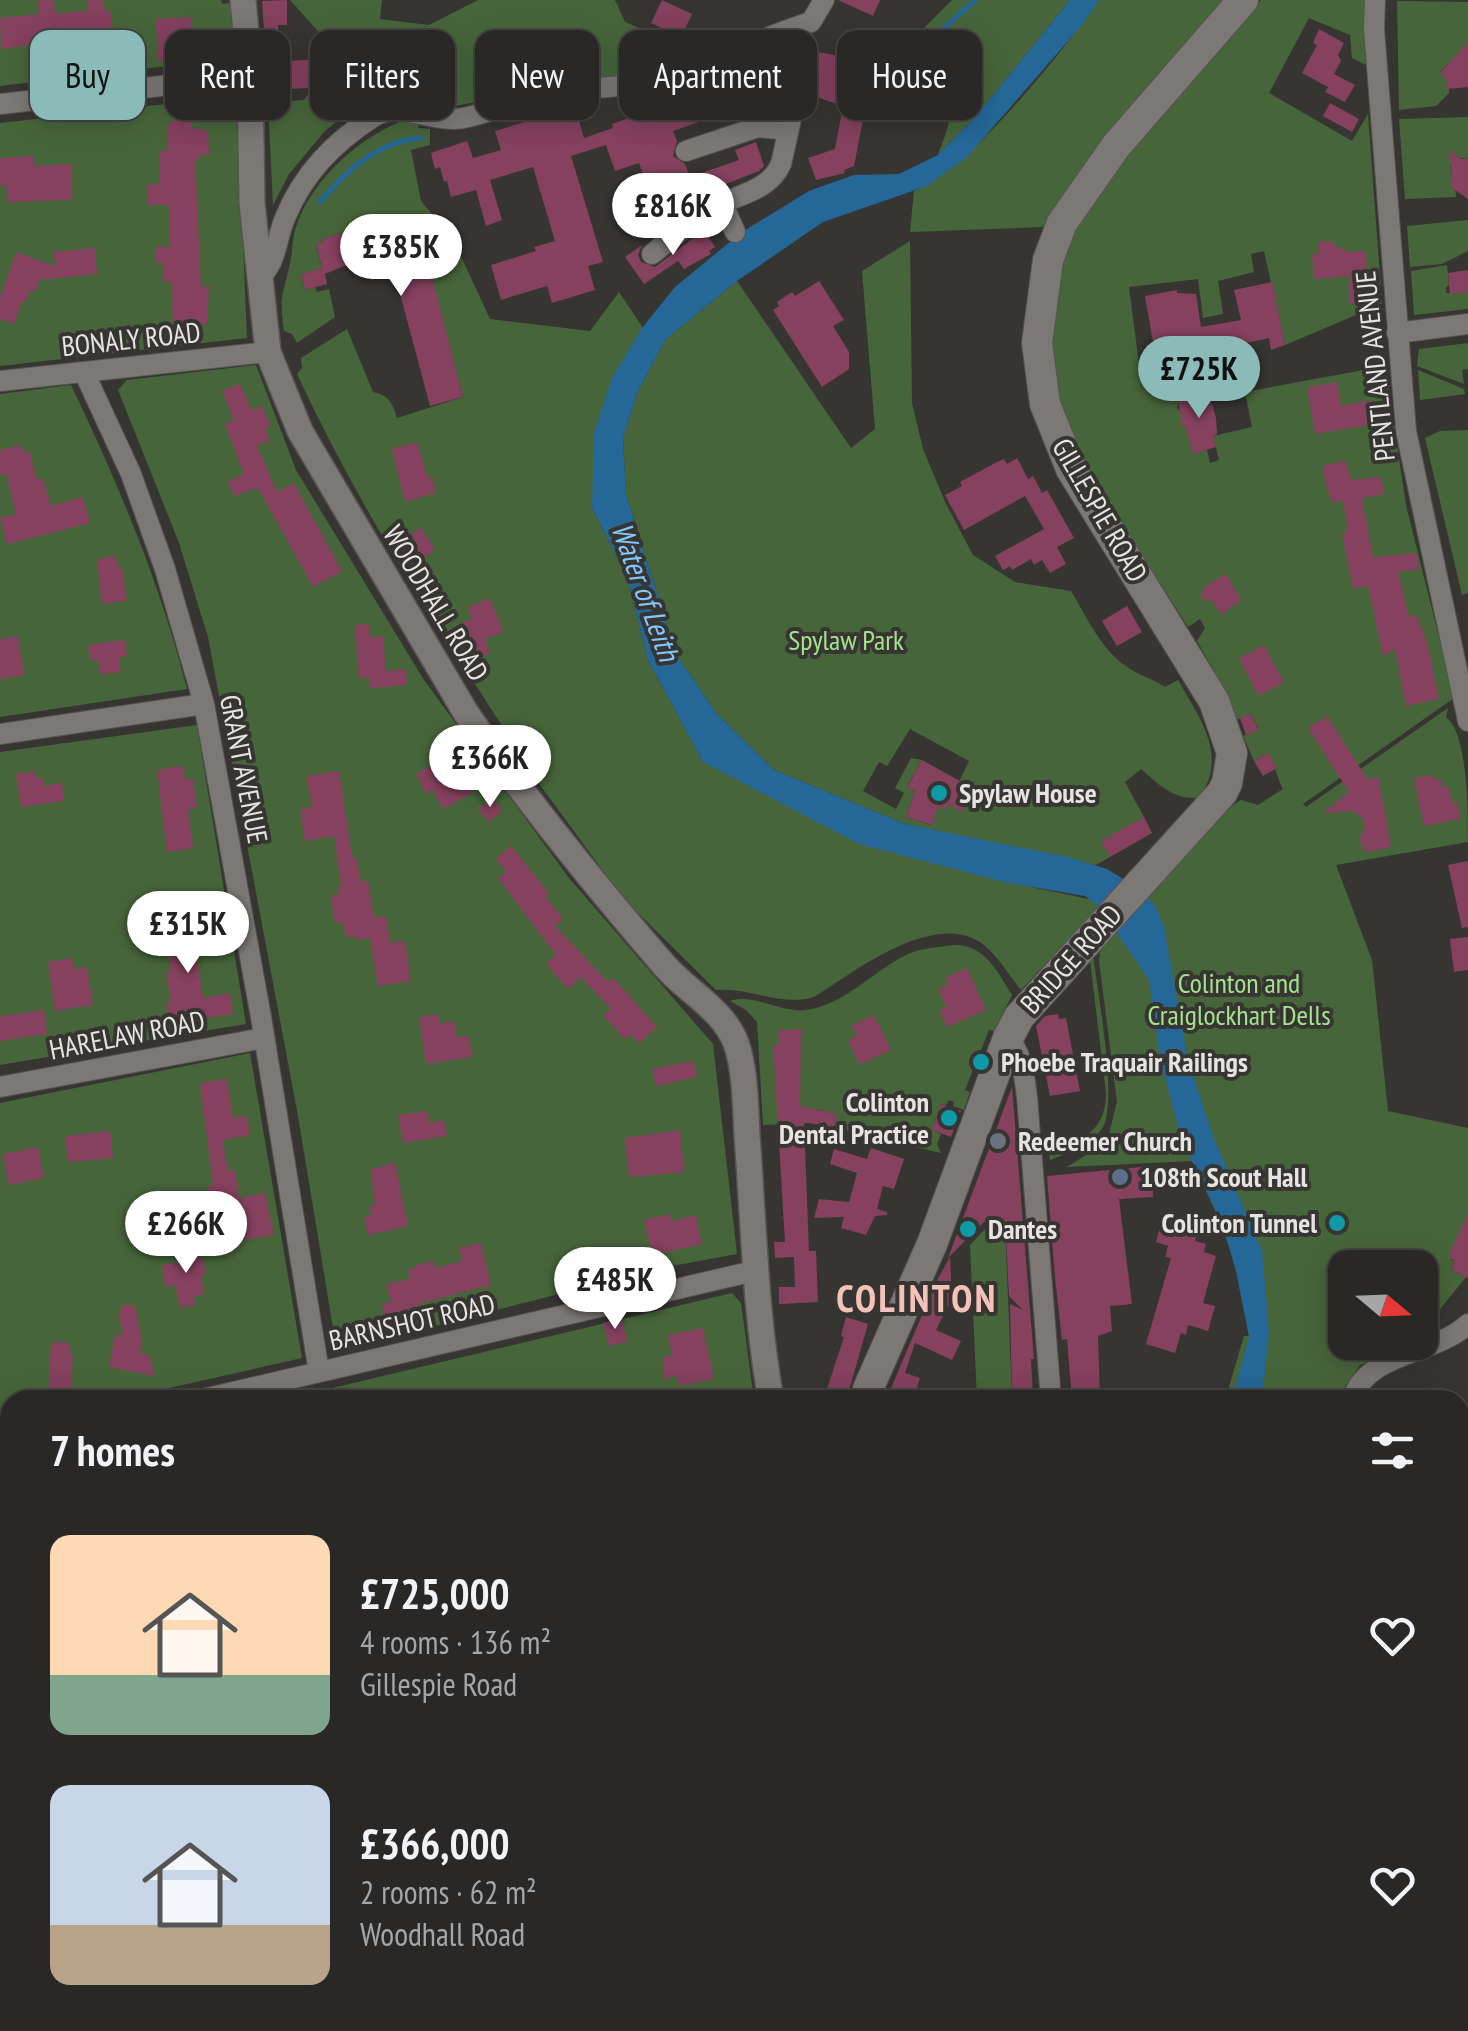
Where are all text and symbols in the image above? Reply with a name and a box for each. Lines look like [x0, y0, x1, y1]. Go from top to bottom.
chip: Buy [30, 30, 145, 120]
chip: Rent [165, 30, 290, 120]
chip: Filters [310, 30, 455, 120]
chip: New [475, 30, 599, 120]
chip: Apartment [619, 30, 817, 120]
chip: House [837, 30, 982, 120]
pin: £816K [603, 173, 743, 258]
text: £816K [634, 184, 712, 226]
pin: £385K [331, 214, 471, 299]
text: £385K [362, 225, 440, 267]
street label: PENTLAND AVENUE [1346, 269, 1403, 463]
street label: BONALY ROAD [60, 313, 202, 364]
pin: £725K [1129, 336, 1269, 421]
text: £725K [1160, 347, 1238, 389]
street label: GILLESPIE ROAD [1044, 431, 1156, 588]
water label: Water of Leith [603, 517, 690, 668]
street label: WOODHALL ROAD [375, 518, 498, 688]
park label: Spylaw Park [788, 621, 904, 658]
street label: GRANT AVENUE [212, 692, 277, 846]
pin: £366K [420, 725, 560, 810]
text: £366K [451, 736, 529, 778]
place label: Spylaw House [959, 774, 1097, 811]
marker: Spylaw House [928, 782, 950, 804]
pin: £315K [118, 891, 258, 976]
street label: BRIDGE ROAD [1012, 896, 1130, 1021]
text: £315K [149, 902, 227, 944]
park label: Colinton and Craiglockhart Dells [1147, 964, 1331, 1033]
street label: HARELAW ROAD [46, 1001, 208, 1068]
place label: Phoebe Traquair Railings [1001, 1043, 1248, 1080]
marker: Phoebe Traquair Railings [970, 1051, 992, 1073]
place label: Colinton Dental Practice [779, 1083, 929, 1152]
marker: Colinton Dental Practice [938, 1107, 960, 1129]
place label: Redeemer Church [1018, 1122, 1192, 1159]
marker: Redeemer Church [987, 1130, 1009, 1152]
place label: 108th Scout Hall [1140, 1158, 1307, 1195]
marker: 108th Scout Hall [1109, 1166, 1131, 1188]
pin: £266K [116, 1191, 256, 1276]
text: £266K [147, 1202, 225, 1244]
place label: Colinton Tunnel [1162, 1204, 1317, 1241]
place label: Dantes [988, 1210, 1057, 1247]
marker: Colinton Tunnel [1326, 1212, 1348, 1234]
marker: Dantes [957, 1218, 979, 1240]
pin: £485K [545, 1247, 685, 1332]
north arrow [1328, 1250, 1438, 1360]
map controls [1328, 1250, 1438, 1360]
text: £485K [576, 1258, 654, 1300]
district label: COLINTON [836, 1273, 998, 1322]
street label: BARNSHOT ROAD [325, 1284, 498, 1359]
text: 7 homes [50, 1423, 175, 1478]
icon: filters [1365, 1423, 1420, 1478]
text: £725,000 [360, 1566, 510, 1621]
icon: home [130, 1575, 250, 1695]
icon: heart [1365, 1608, 1420, 1663]
text: 4 rooms · 136 m² [360, 1621, 551, 1663]
text: Gillespie Road [360, 1663, 517, 1705]
text: £366,000 [360, 1816, 510, 1871]
icon: home [130, 1825, 250, 1945]
icon: heart [1365, 1858, 1420, 1913]
text: 2 rooms · 62 m² [360, 1871, 537, 1913]
text: Woodhall Road [360, 1913, 525, 1955]

